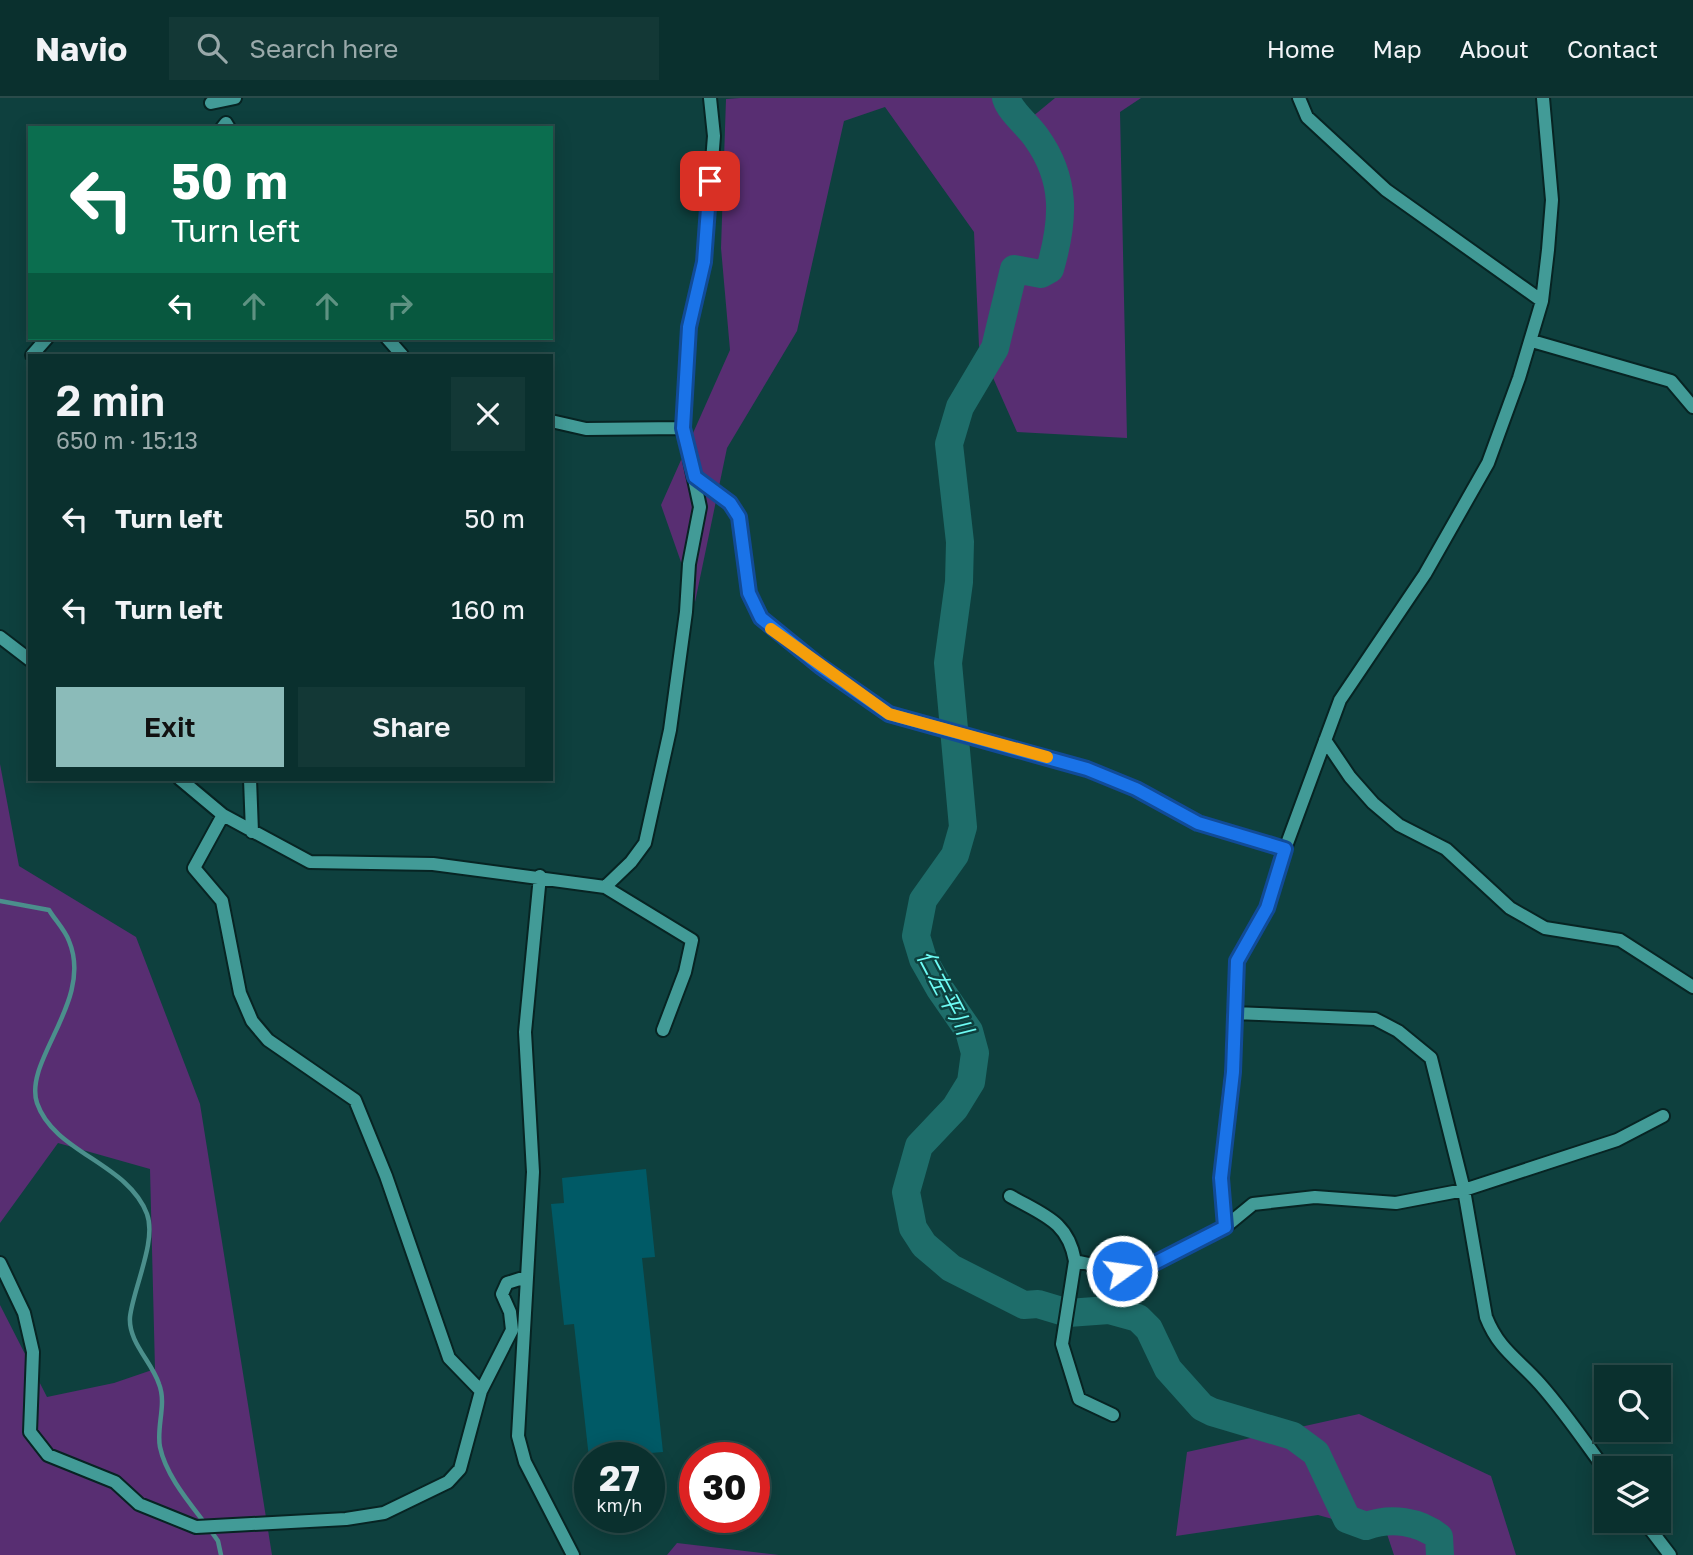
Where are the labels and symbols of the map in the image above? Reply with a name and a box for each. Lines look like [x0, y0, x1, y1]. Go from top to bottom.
pin [680, 151, 740, 211]
water label: 仁左平川 [912, 945, 981, 1042]
position arrow [1085, 1234, 1159, 1308]
speed limit sign: 30 [679, 1442, 770, 1533]

